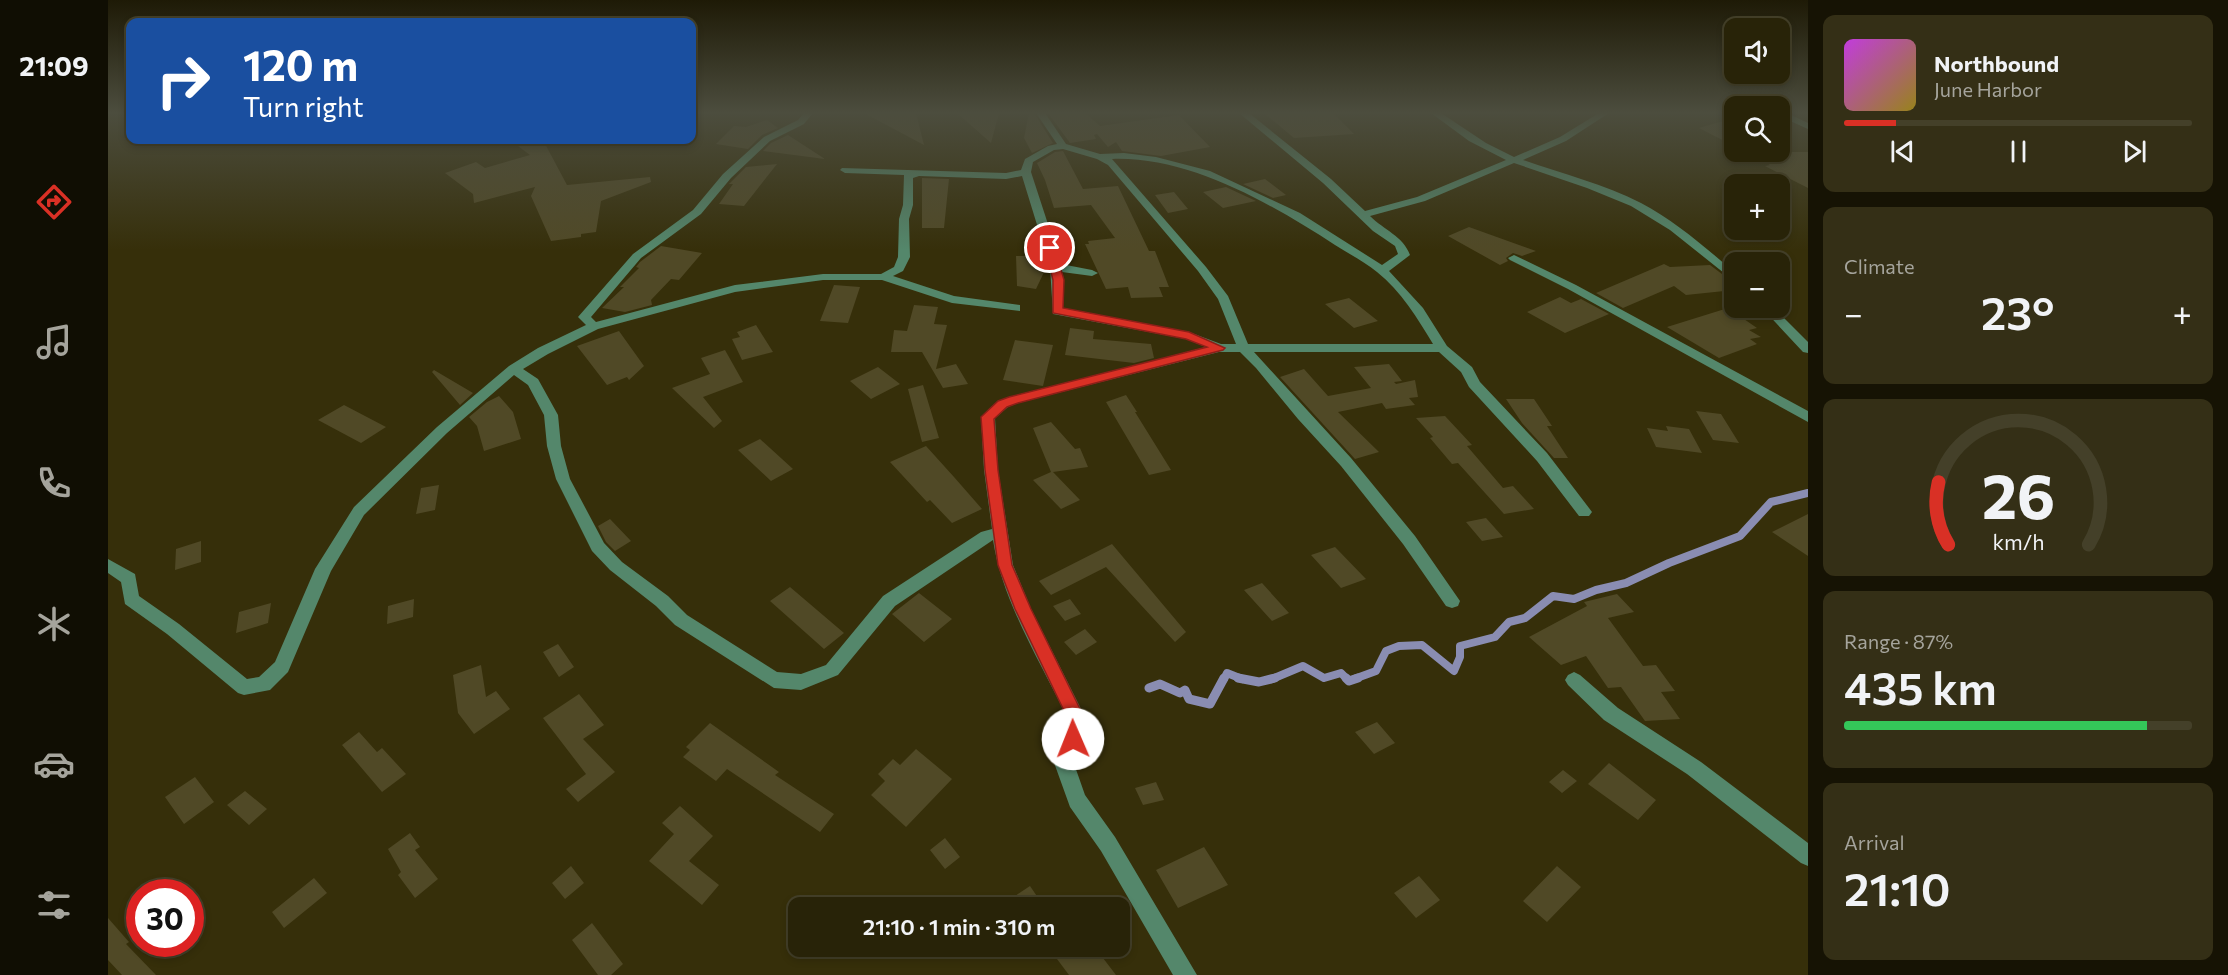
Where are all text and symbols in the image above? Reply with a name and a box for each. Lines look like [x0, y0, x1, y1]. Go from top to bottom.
map controls [1724, 18, 1790, 318]
button: sound [1724, 18, 1790, 84]
text: 120 m [243, 38, 358, 90]
icon: right [144, 42, 222, 120]
text: 21:09 [19, 49, 89, 82]
text: Northbound [1934, 50, 2059, 77]
text: June Harbor [1934, 77, 2042, 101]
text: Turn right [243, 90, 363, 123]
button: search [1724, 96, 1790, 162]
icon: previous [1886, 135, 1919, 168]
icon: pause [2002, 135, 2035, 168]
icon: next [2118, 135, 2151, 168]
button: + [1724, 174, 1790, 240]
icon: directions [33, 181, 75, 223]
pin [1024, 222, 1075, 273]
icon: arrive [1033, 231, 1066, 264]
button: − [1724, 252, 1790, 318]
text: Climate [1844, 254, 1914, 278]
text: 23° [1981, 284, 2054, 339]
text: − [1844, 292, 1863, 333]
text: + [2173, 292, 2192, 333]
icon: music [33, 321, 75, 363]
text: 26 [1981, 456, 2055, 532]
icon: phone [33, 462, 75, 504]
text: km/h [1992, 528, 2044, 554]
icon: climate [33, 603, 75, 645]
text: Range · 87% [1844, 629, 1953, 653]
text: 435 km [1844, 659, 1997, 714]
position arrow [1041, 707, 1105, 771]
icon: car [33, 743, 75, 785]
text: Arrival [1844, 830, 1905, 854]
text: 21:10 [1844, 860, 1951, 915]
speed limit sign: 30 [126, 879, 204, 957]
icon: filters [33, 884, 75, 926]
text: 21:10 · 1 min · 310 m [863, 913, 1055, 940]

